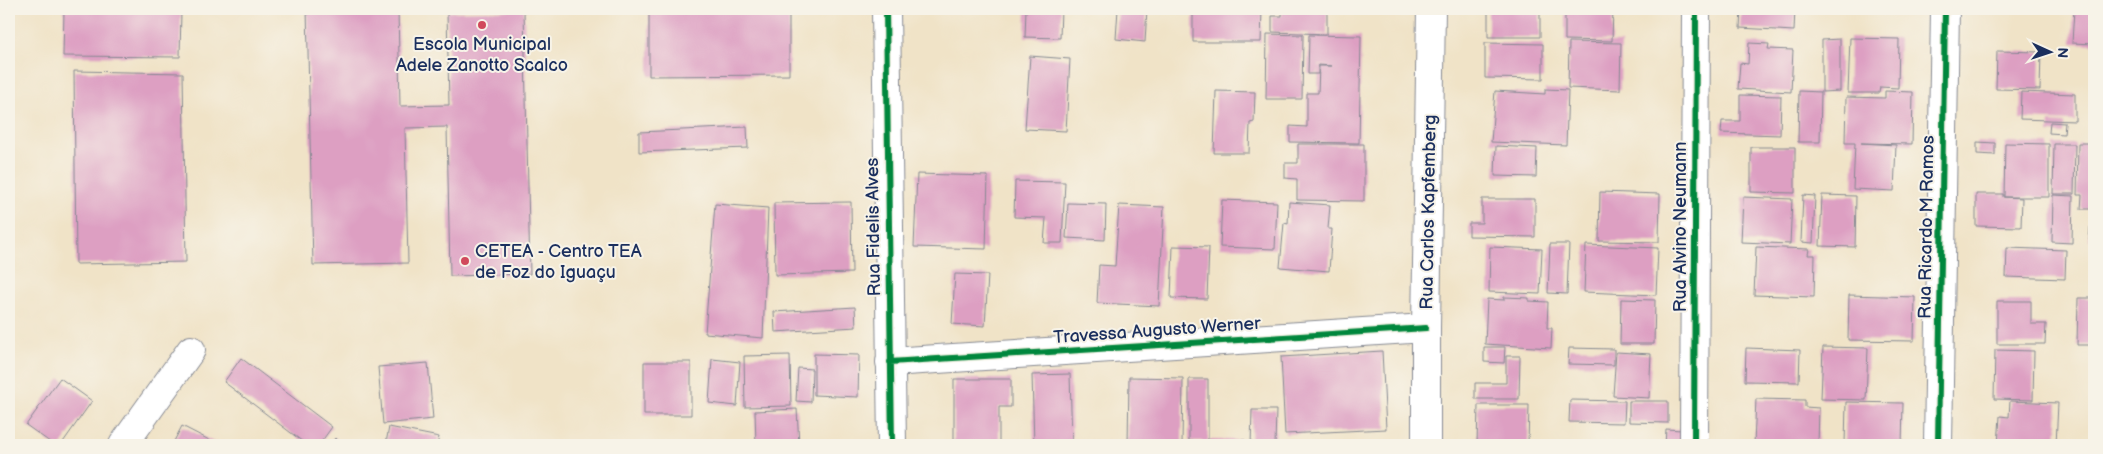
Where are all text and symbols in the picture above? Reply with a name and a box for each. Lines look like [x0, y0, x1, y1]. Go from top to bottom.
marker: Escola Municipal Adele Zanotto Scalco [476, 19, 488, 31]
north arrow [2026, 28, 2076, 78]
place label: Escola Municipal Adele Zanotto Scalco [396, 34, 568, 76]
text: N [2054, 47, 2071, 58]
street label: Rua Carlos Kapfemberg [1416, 114, 1441, 310]
street label: Rua Ricardo M Ramos [1914, 135, 1939, 319]
street label: Rua Alvino Neumann [1670, 142, 1691, 312]
street label: Rua Fidelis Alves [862, 157, 885, 297]
place label: CETEA - Centro TEA de Foz do Iguaçu [475, 241, 642, 283]
marker: CETEA - Centro TEA de Foz do Iguaçu [459, 255, 471, 267]
street label: Travessa Augusto Werner [1053, 313, 1262, 348]

